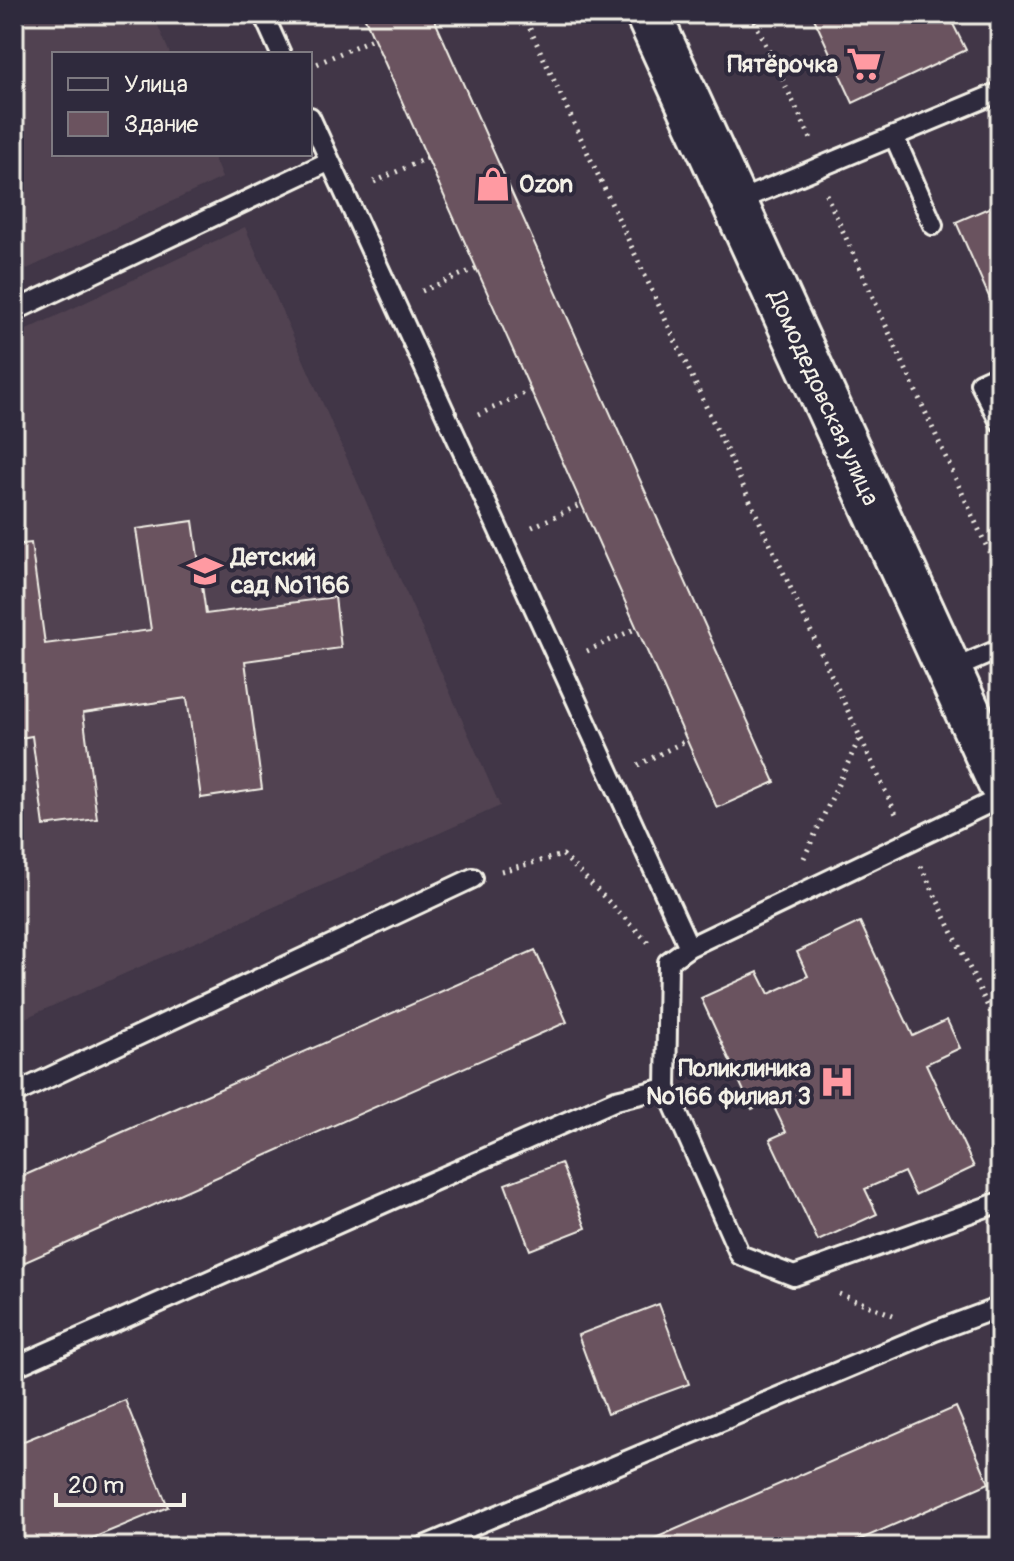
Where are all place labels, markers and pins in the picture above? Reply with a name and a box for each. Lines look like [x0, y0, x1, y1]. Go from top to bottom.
supermarket icon: Пятёрочка [845, 45, 883, 83]
place label: Пятёрочка [727, 50, 838, 79]
shop icon: Ozon [474, 165, 512, 203]
place label: Ozon [519, 170, 573, 199]
place label: Детский сад №1166 [229, 543, 350, 600]
school or university icon: Детский сад №1166 [186, 552, 224, 590]
place label: Поликлиника №166 филиал 3 [646, 1054, 811, 1111]
hospital icon: Поликлиника №166 филиал 3 [818, 1063, 856, 1101]

